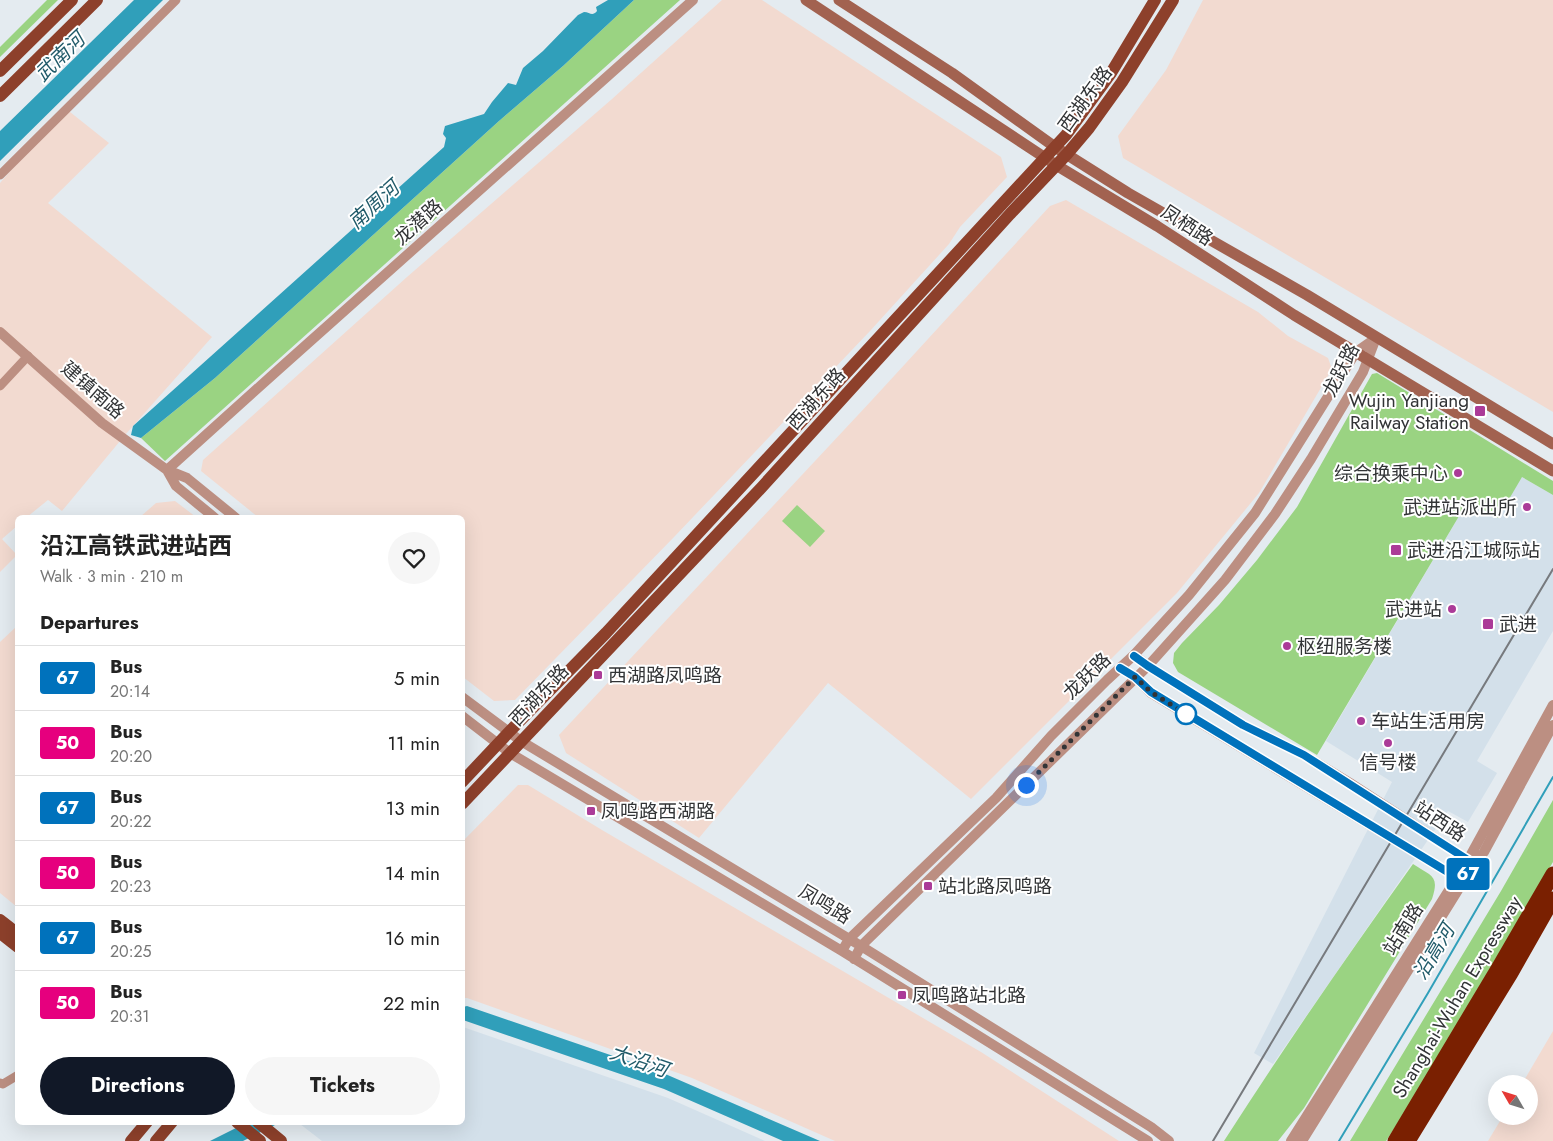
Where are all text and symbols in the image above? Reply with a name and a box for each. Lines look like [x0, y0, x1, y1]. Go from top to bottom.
water label: 武南河 [28, 23, 95, 88]
street label: 西湖东路 [1052, 60, 1118, 138]
water label: 南周河 [342, 171, 409, 236]
street label: 龙潜路 [388, 193, 448, 251]
street label: 凤栖路 [1156, 198, 1218, 252]
street label: 龙跃路 [1316, 338, 1366, 402]
street label: 建镇南路 [55, 355, 131, 425]
street label: 西湖东路 [781, 362, 851, 436]
place label: Wujin Yanjiang Railway Station [1349, 387, 1469, 436]
marker: Wujin Yanjiang Railway Station [1473, 404, 1487, 418]
place label: 综合换乘中心 [1334, 460, 1448, 487]
marker: 综合换乘中心 [1452, 467, 1464, 479]
place label: 武进站派出所 [1403, 494, 1517, 521]
marker: 武进站派出所 [1521, 501, 1533, 513]
text: 沿江高铁武进站西 [40, 528, 232, 563]
button: heart [388, 532, 440, 584]
place label: 武进沿江城际站 [1407, 537, 1540, 564]
marker: 武进沿江城际站 [1389, 543, 1403, 557]
text: Walk · 3 min · 210 m [40, 565, 183, 588]
place label: 武进站 [1385, 596, 1442, 623]
marker: 武进站 [1446, 603, 1458, 615]
text: Departures [40, 609, 139, 636]
place label: 武进 [1499, 611, 1537, 638]
marker: 武进 [1481, 617, 1495, 631]
place label: 枢纽服务楼 [1297, 633, 1392, 660]
marker: 枢纽服务楼 [1281, 640, 1293, 652]
street label: 龙跃路 [1057, 646, 1117, 706]
text: Bus [110, 653, 142, 680]
street label: 西湖东路 [503, 658, 575, 732]
place label: 西湖路凤鸣路 [608, 662, 722, 689]
text: 67 [56, 665, 79, 691]
text: 5 min [394, 665, 440, 692]
marker: 西湖路凤鸣路 [592, 669, 604, 681]
text: 20:14 [110, 680, 150, 703]
unlabelled marker [1175, 703, 1197, 725]
place label: 车站生活用房 [1371, 708, 1485, 735]
marker: 车站生活用房 [1355, 715, 1367, 727]
text: Bus [110, 718, 142, 745]
text: 50 [56, 730, 79, 756]
text: 11 min [387, 730, 440, 757]
marker: 信号楼 [1382, 737, 1394, 749]
text: 20:20 [110, 745, 152, 768]
place label: 信号楼 [1359, 749, 1417, 776]
your location [1014, 773, 1039, 798]
text: Bus [110, 783, 142, 810]
street label: 站西路 [1409, 794, 1471, 848]
text: 67 [56, 795, 79, 821]
text: 13 min [386, 795, 440, 822]
place label: 凤鸣路西湖路 [601, 798, 715, 825]
marker: 凤鸣路西湖路 [585, 805, 597, 817]
text: 20:22 [110, 810, 152, 833]
text: Bus [110, 848, 142, 875]
line badge: 67 [1446, 858, 1490, 890]
text: 50 [56, 860, 79, 886]
text: 14 min [385, 860, 440, 887]
text: 67 [1457, 861, 1479, 887]
place label: 站北路凤鸣路 [938, 873, 1052, 900]
text: 20:23 [110, 875, 151, 898]
street label: 凤鸣路 [794, 878, 856, 930]
marker: 站北路凤鸣路 [922, 880, 934, 892]
street label: Shanghai-Wuhan Expressway [1386, 890, 1528, 1103]
street label: 站南路 [1376, 898, 1430, 960]
text: Bus [110, 913, 142, 940]
water label: 沿高河 [1406, 915, 1464, 985]
text: 67 [56, 925, 79, 951]
text: 16 min [385, 925, 440, 952]
text: 20:25 [110, 940, 152, 963]
text: Bus [110, 978, 142, 1005]
place label: 凤鸣路站北路 [912, 982, 1026, 1009]
marker: 凤鸣路站北路 [896, 989, 908, 1001]
text: 50 [56, 990, 79, 1016]
text: 22 min [383, 990, 440, 1017]
text: 20:31 [110, 1005, 149, 1028]
water label: 大沿河 [606, 1038, 676, 1086]
button: Directions [40, 1057, 235, 1115]
button: Tickets [245, 1057, 440, 1115]
north arrow [1488, 1075, 1538, 1125]
map controls [1488, 1075, 1538, 1125]

